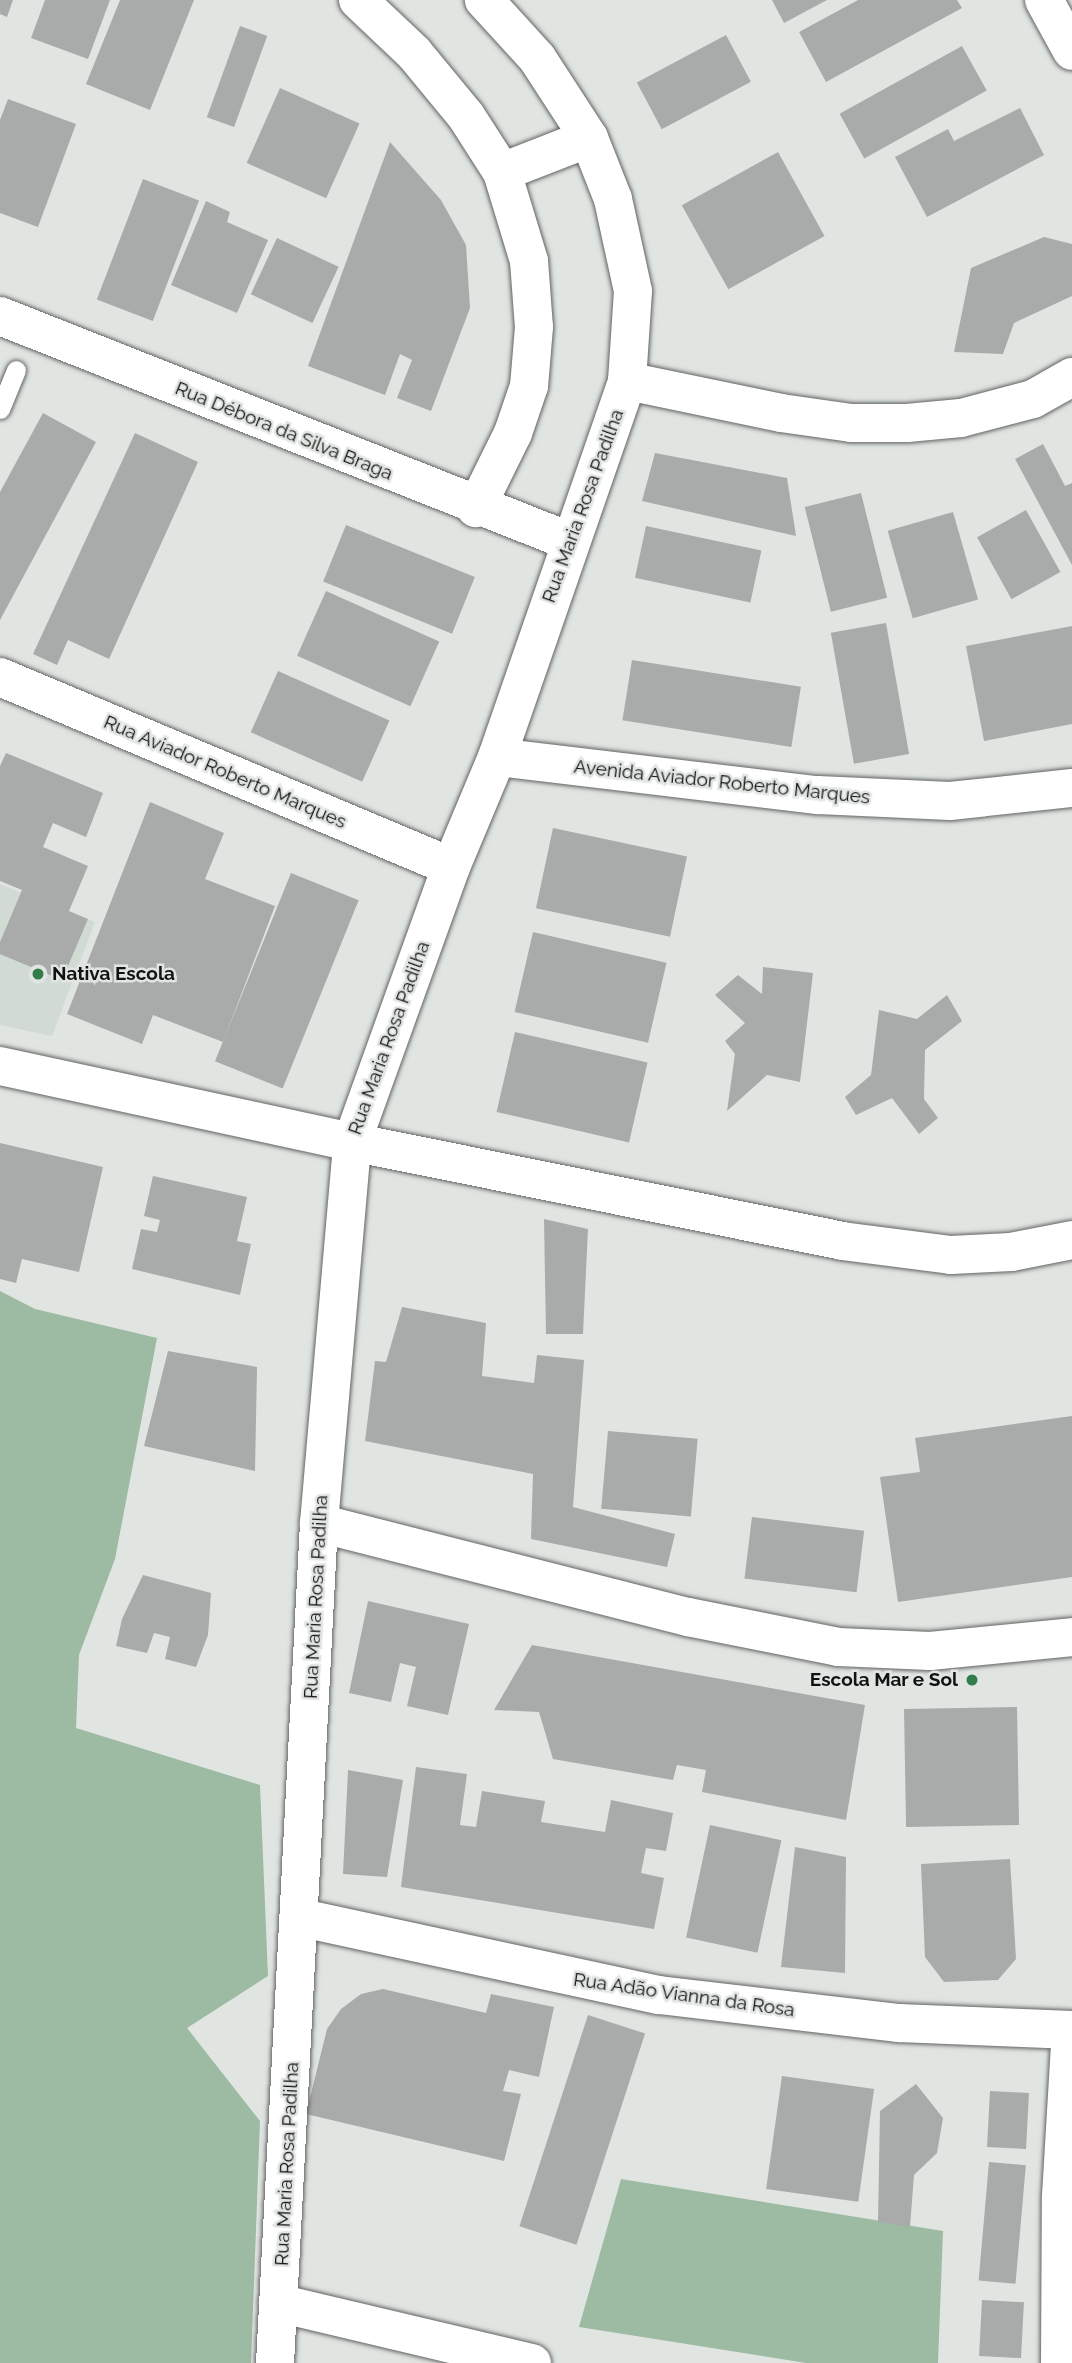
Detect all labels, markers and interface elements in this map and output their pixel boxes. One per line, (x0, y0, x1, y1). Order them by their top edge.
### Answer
street label: Rua Débora da Silva Braga (172, 377, 396, 485)
street label: Rua Maria Rosa Padilha (537, 406, 629, 606)
street label: Rua Aviador Roberto Marques (100, 710, 350, 834)
street label: Avenida Aviador Roberto Marques (572, 755, 872, 809)
street label: Rua Maria Rosa Padilha (343, 938, 435, 1138)
place label: Nativa Escola (52, 963, 175, 985)
marker: Nativa Escola (30, 966, 46, 982)
street label: Rua Maria Rosa Padilha (299, 1495, 333, 1699)
place label: Escola Mar e Sol (809, 1669, 958, 1691)
marker: Escola Mar e Sol (964, 1672, 980, 1688)
street label: Rua Adão Vianna da Rosa (571, 1968, 797, 2022)
street label: Rua Maria Rosa Padilha (270, 2062, 304, 2266)

